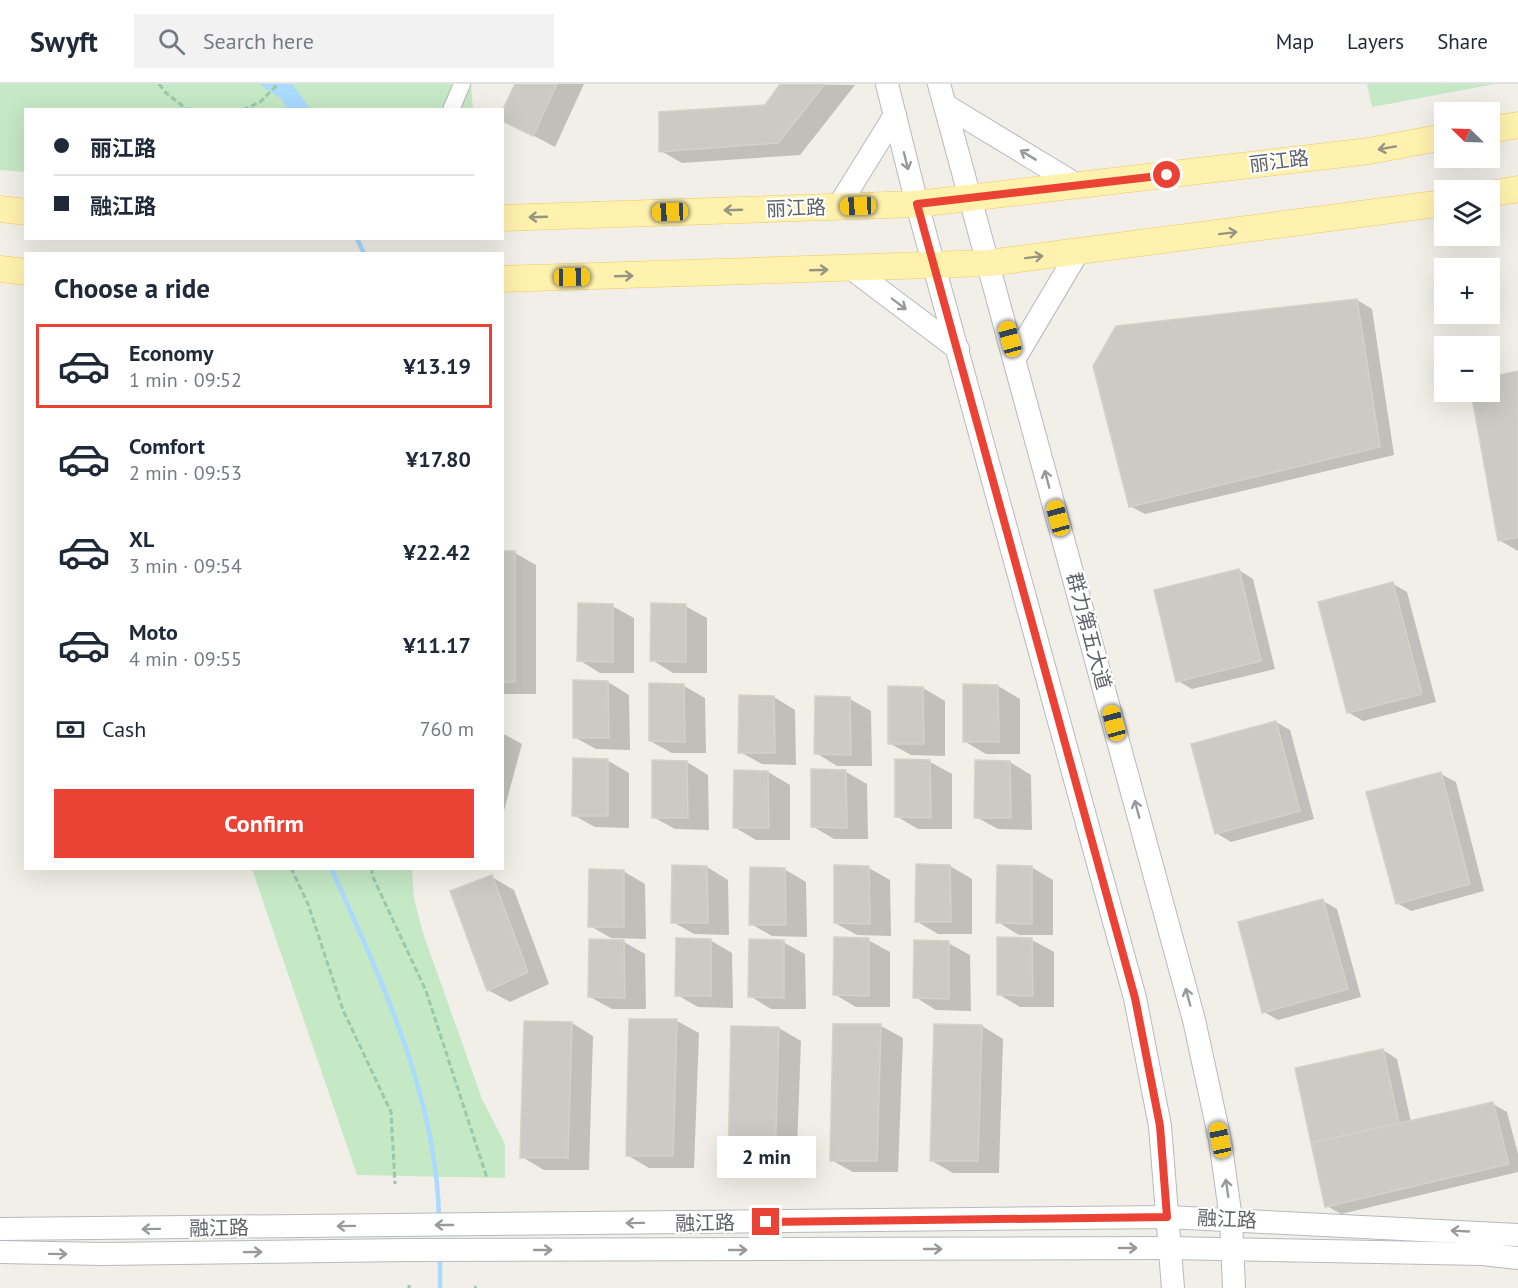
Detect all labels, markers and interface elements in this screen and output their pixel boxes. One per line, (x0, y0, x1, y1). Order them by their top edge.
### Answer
search box (134, 14, 554, 68)
text: Swyft (30, 23, 98, 60)
icon: search (155, 25, 188, 58)
text: Search here (203, 27, 314, 55)
text: Map (1276, 28, 1314, 55)
text: Layers (1347, 28, 1404, 55)
text: Share (1437, 28, 1488, 55)
north arrow (1434, 102, 1500, 168)
map controls (1434, 102, 1500, 402)
text: 丽江路 (90, 134, 156, 162)
one-way arrow (1378, 142, 1397, 153)
street label: 丽江路 (1248, 144, 1310, 178)
one-way arrow (1020, 148, 1037, 160)
one-way arrow (901, 151, 913, 170)
route start (1153, 161, 1180, 188)
button: layers (1434, 180, 1500, 246)
text: 融江路 (90, 192, 156, 220)
street label: 丽江路 (766, 194, 826, 222)
car (840, 196, 876, 216)
car (652, 202, 688, 222)
one-way arrow (724, 204, 744, 216)
one-way arrow (529, 211, 549, 222)
one-way arrow (1217, 227, 1237, 238)
one-way arrow (1024, 252, 1044, 263)
button: + (1434, 258, 1500, 324)
one-way arrow (808, 265, 828, 276)
car (554, 268, 590, 286)
one-way arrow (613, 270, 633, 281)
text: Choose a ride (54, 271, 210, 305)
one-way arrow (890, 298, 906, 311)
car (997, 319, 1023, 359)
button: − (1434, 336, 1500, 402)
icon: car (57, 339, 111, 393)
text: Economy (129, 339, 213, 367)
text: ¥13.19 (403, 352, 471, 380)
text: 1 min · 09:52 (129, 367, 242, 393)
icon: car (57, 432, 111, 486)
text: Comfort (129, 432, 205, 460)
text: ¥17.80 (406, 445, 471, 473)
text: 2 min · 09:53 (129, 460, 242, 486)
one-way arrow (1041, 470, 1053, 489)
car (1045, 498, 1071, 538)
icon: car (57, 525, 111, 579)
text: XL (129, 525, 154, 553)
text: ¥22.42 (403, 538, 471, 566)
text: 3 min · 09:54 (129, 553, 242, 579)
street label: 群力第五大道 (1061, 570, 1117, 692)
icon: car (57, 618, 111, 672)
text: Moto (129, 618, 178, 646)
text: ¥11.17 (403, 631, 471, 659)
text: 4 min · 09:55 (129, 646, 242, 672)
car (1101, 703, 1127, 743)
icon: cash (54, 713, 87, 746)
text: Cash (102, 715, 146, 743)
text: 760 m (420, 716, 474, 742)
button: Confirm (54, 789, 474, 858)
one-way arrow (1131, 800, 1142, 819)
one-way arrow (1182, 988, 1193, 1007)
car (1207, 1121, 1233, 1159)
callout: 2 min (716, 1135, 816, 1177)
text: 2 min (742, 1144, 791, 1170)
one-way arrow (1221, 1178, 1232, 1198)
street label: 融江路 (1196, 1204, 1258, 1234)
route end (752, 1208, 779, 1235)
street label: 融江路 (675, 1209, 735, 1237)
street label: 融江路 (189, 1214, 249, 1242)
one-way arrow (626, 1218, 646, 1229)
one-way arrow (435, 1219, 455, 1231)
one-way arrow (336, 1220, 356, 1232)
one-way arrow (141, 1223, 161, 1235)
one-way arrow (1450, 1226, 1470, 1237)
one-way arrow (1118, 1242, 1138, 1254)
one-way arrow (923, 1243, 943, 1255)
one-way arrow (533, 1244, 553, 1256)
one-way arrow (728, 1244, 748, 1256)
one-way arrow (243, 1246, 263, 1258)
one-way arrow (48, 1248, 68, 1260)

